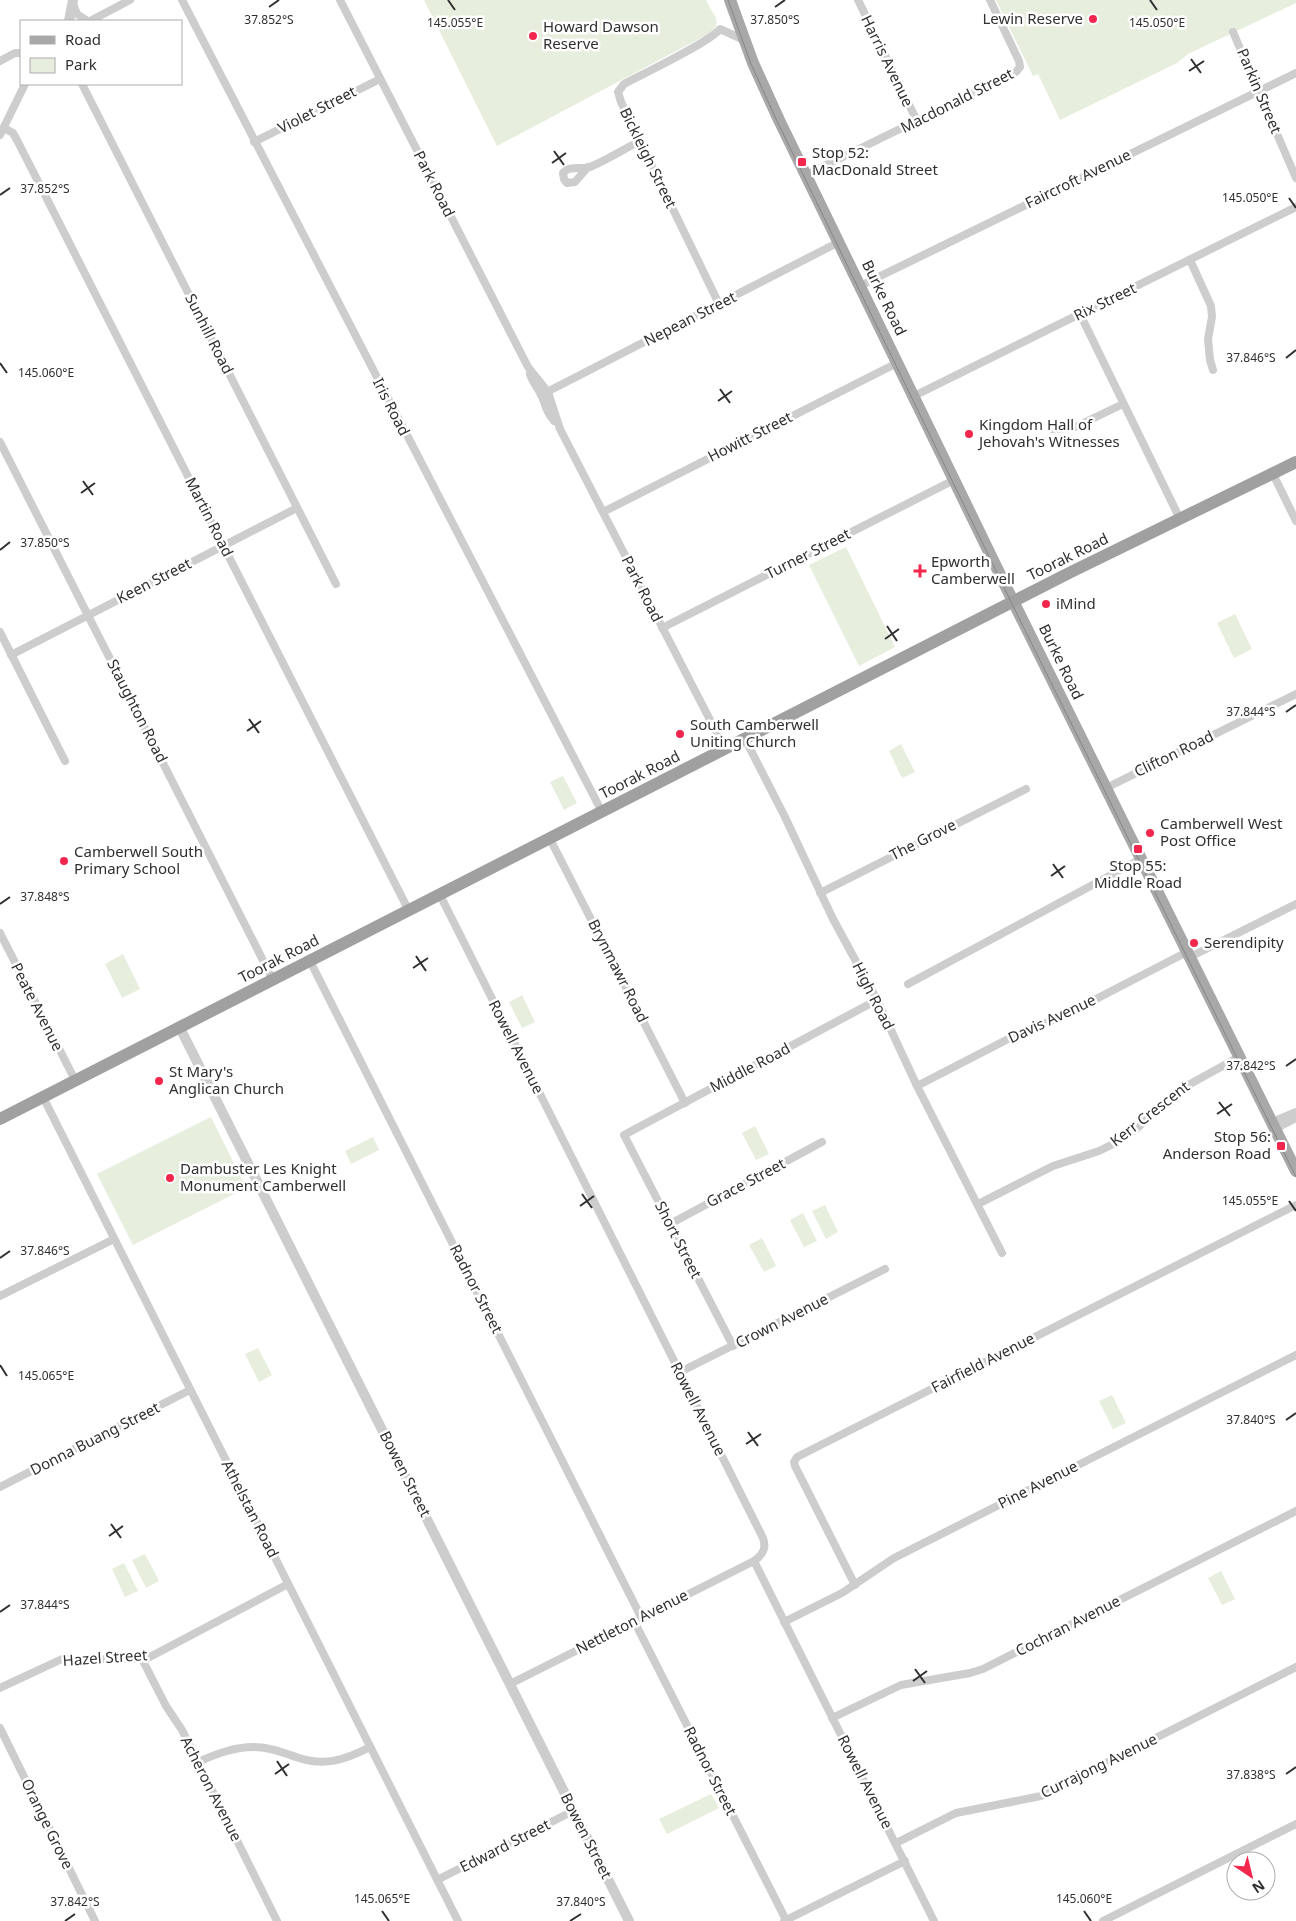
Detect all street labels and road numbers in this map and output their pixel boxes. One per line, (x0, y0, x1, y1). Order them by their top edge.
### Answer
street label: Harris Avenue (857, 11, 919, 110)
street label: Parkin Street (1233, 45, 1287, 137)
street label: Macdonald Street (897, 63, 1017, 137)
street label: Violet Street (274, 81, 360, 137)
street label: Bickleigh Street (616, 104, 682, 212)
street label: Faircroft Avenue (1021, 144, 1134, 212)
street label: Park Road (410, 147, 460, 220)
street label: Burke Road (858, 256, 912, 339)
street label: Rix Street (1070, 277, 1140, 325)
street label: Nepean Street (640, 286, 740, 350)
street label: Sunhill Road (181, 290, 239, 377)
street label: Iris Road (369, 374, 415, 439)
street label: Howitt Street (704, 406, 796, 466)
street label: Martin Road (181, 473, 238, 560)
street label: Turner Street (762, 523, 854, 583)
street label: Toorak Road (1024, 528, 1111, 584)
street label: Keen Street (113, 552, 195, 607)
street label: Park Road (618, 552, 668, 625)
street label: Burke Road (1035, 620, 1089, 703)
street label: Staughton Road (103, 655, 173, 766)
street label: Clifton Road (1130, 725, 1217, 781)
street label: Toorak Road (596, 745, 683, 803)
street label: The Grove (886, 814, 959, 864)
street label: Brynmawr Road (584, 916, 654, 1026)
street label: Toorak Road (235, 929, 322, 987)
street label: High Road (848, 958, 899, 1033)
street label: Peate Avenue (7, 959, 69, 1054)
street label: Davis Avenue (1004, 989, 1099, 1047)
street label: Rowell Avenue (485, 996, 549, 1097)
street label: Middle Road (706, 1038, 793, 1097)
street label: Kerr Crescent (1106, 1076, 1194, 1150)
street label: Grace Street (703, 1153, 789, 1211)
street label: Short Street (651, 1198, 707, 1282)
street label: Radnor Street (446, 1241, 508, 1337)
street label: Crown Avenue (732, 1288, 831, 1352)
street label: Fairfield Avenue (927, 1327, 1038, 1397)
street label: Rowell Avenue (667, 1358, 731, 1459)
street label: Donna Buang Street (26, 1397, 163, 1479)
street label: Bowen Street (376, 1427, 436, 1520)
street label: Pine Avenue (994, 1455, 1081, 1513)
street label: Athelstan Road (218, 1456, 284, 1561)
street label: Nettleton Avenue (572, 1584, 691, 1658)
street label: Cochran Avenue (1012, 1590, 1123, 1660)
street label: Hazel Street (62, 1644, 148, 1670)
street label: Radnor Street (680, 1723, 742, 1819)
street label: Currajong Avenue (1037, 1728, 1160, 1802)
street label: Rowell Avenue (834, 1731, 898, 1832)
street label: Acheron Avenue (177, 1733, 247, 1844)
street label: Orange Grove (17, 1775, 78, 1872)
street label: Bowen Street (557, 1789, 617, 1882)
street label: Edward Street (456, 1814, 554, 1876)

